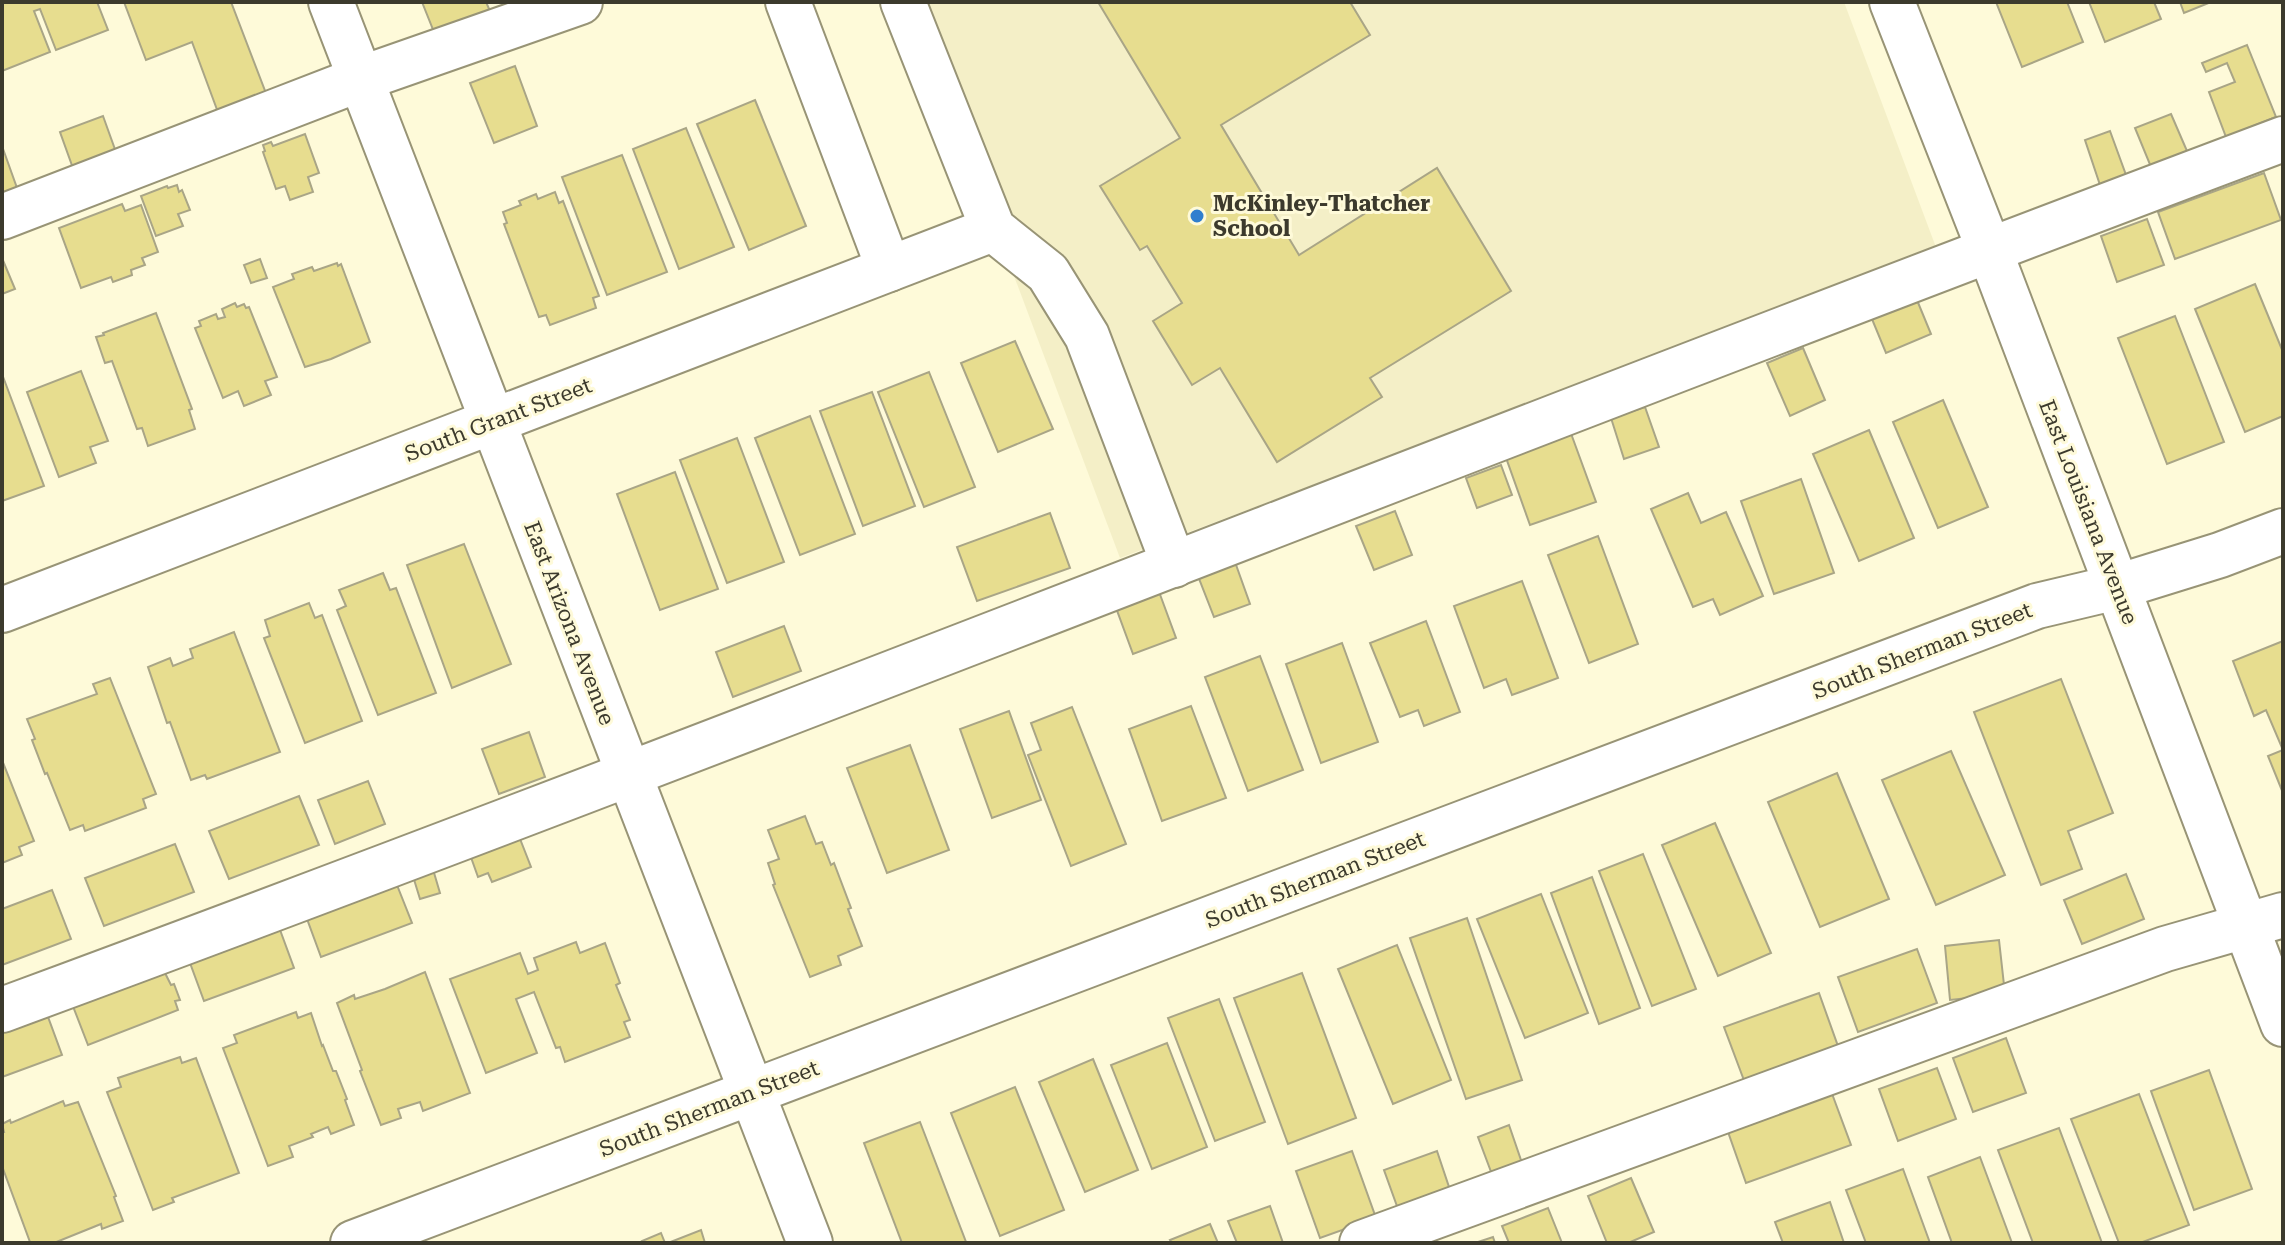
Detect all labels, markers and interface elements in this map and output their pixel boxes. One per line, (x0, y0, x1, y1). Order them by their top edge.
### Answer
place label: McKinley-Thatcher School (1213, 191, 1430, 241)
marker: McKinley-Thatcher School (1188, 207, 1206, 225)
street label: South Grant Street (401, 372, 595, 467)
street label: East Louisiana Avenue (2034, 396, 2143, 628)
street label: East Arizona Avenue (519, 518, 620, 729)
street label: South Sherman Street (1809, 597, 2035, 704)
street label: South Sherman Street (1202, 826, 1428, 933)
street label: South Sherman Street (596, 1055, 822, 1162)

